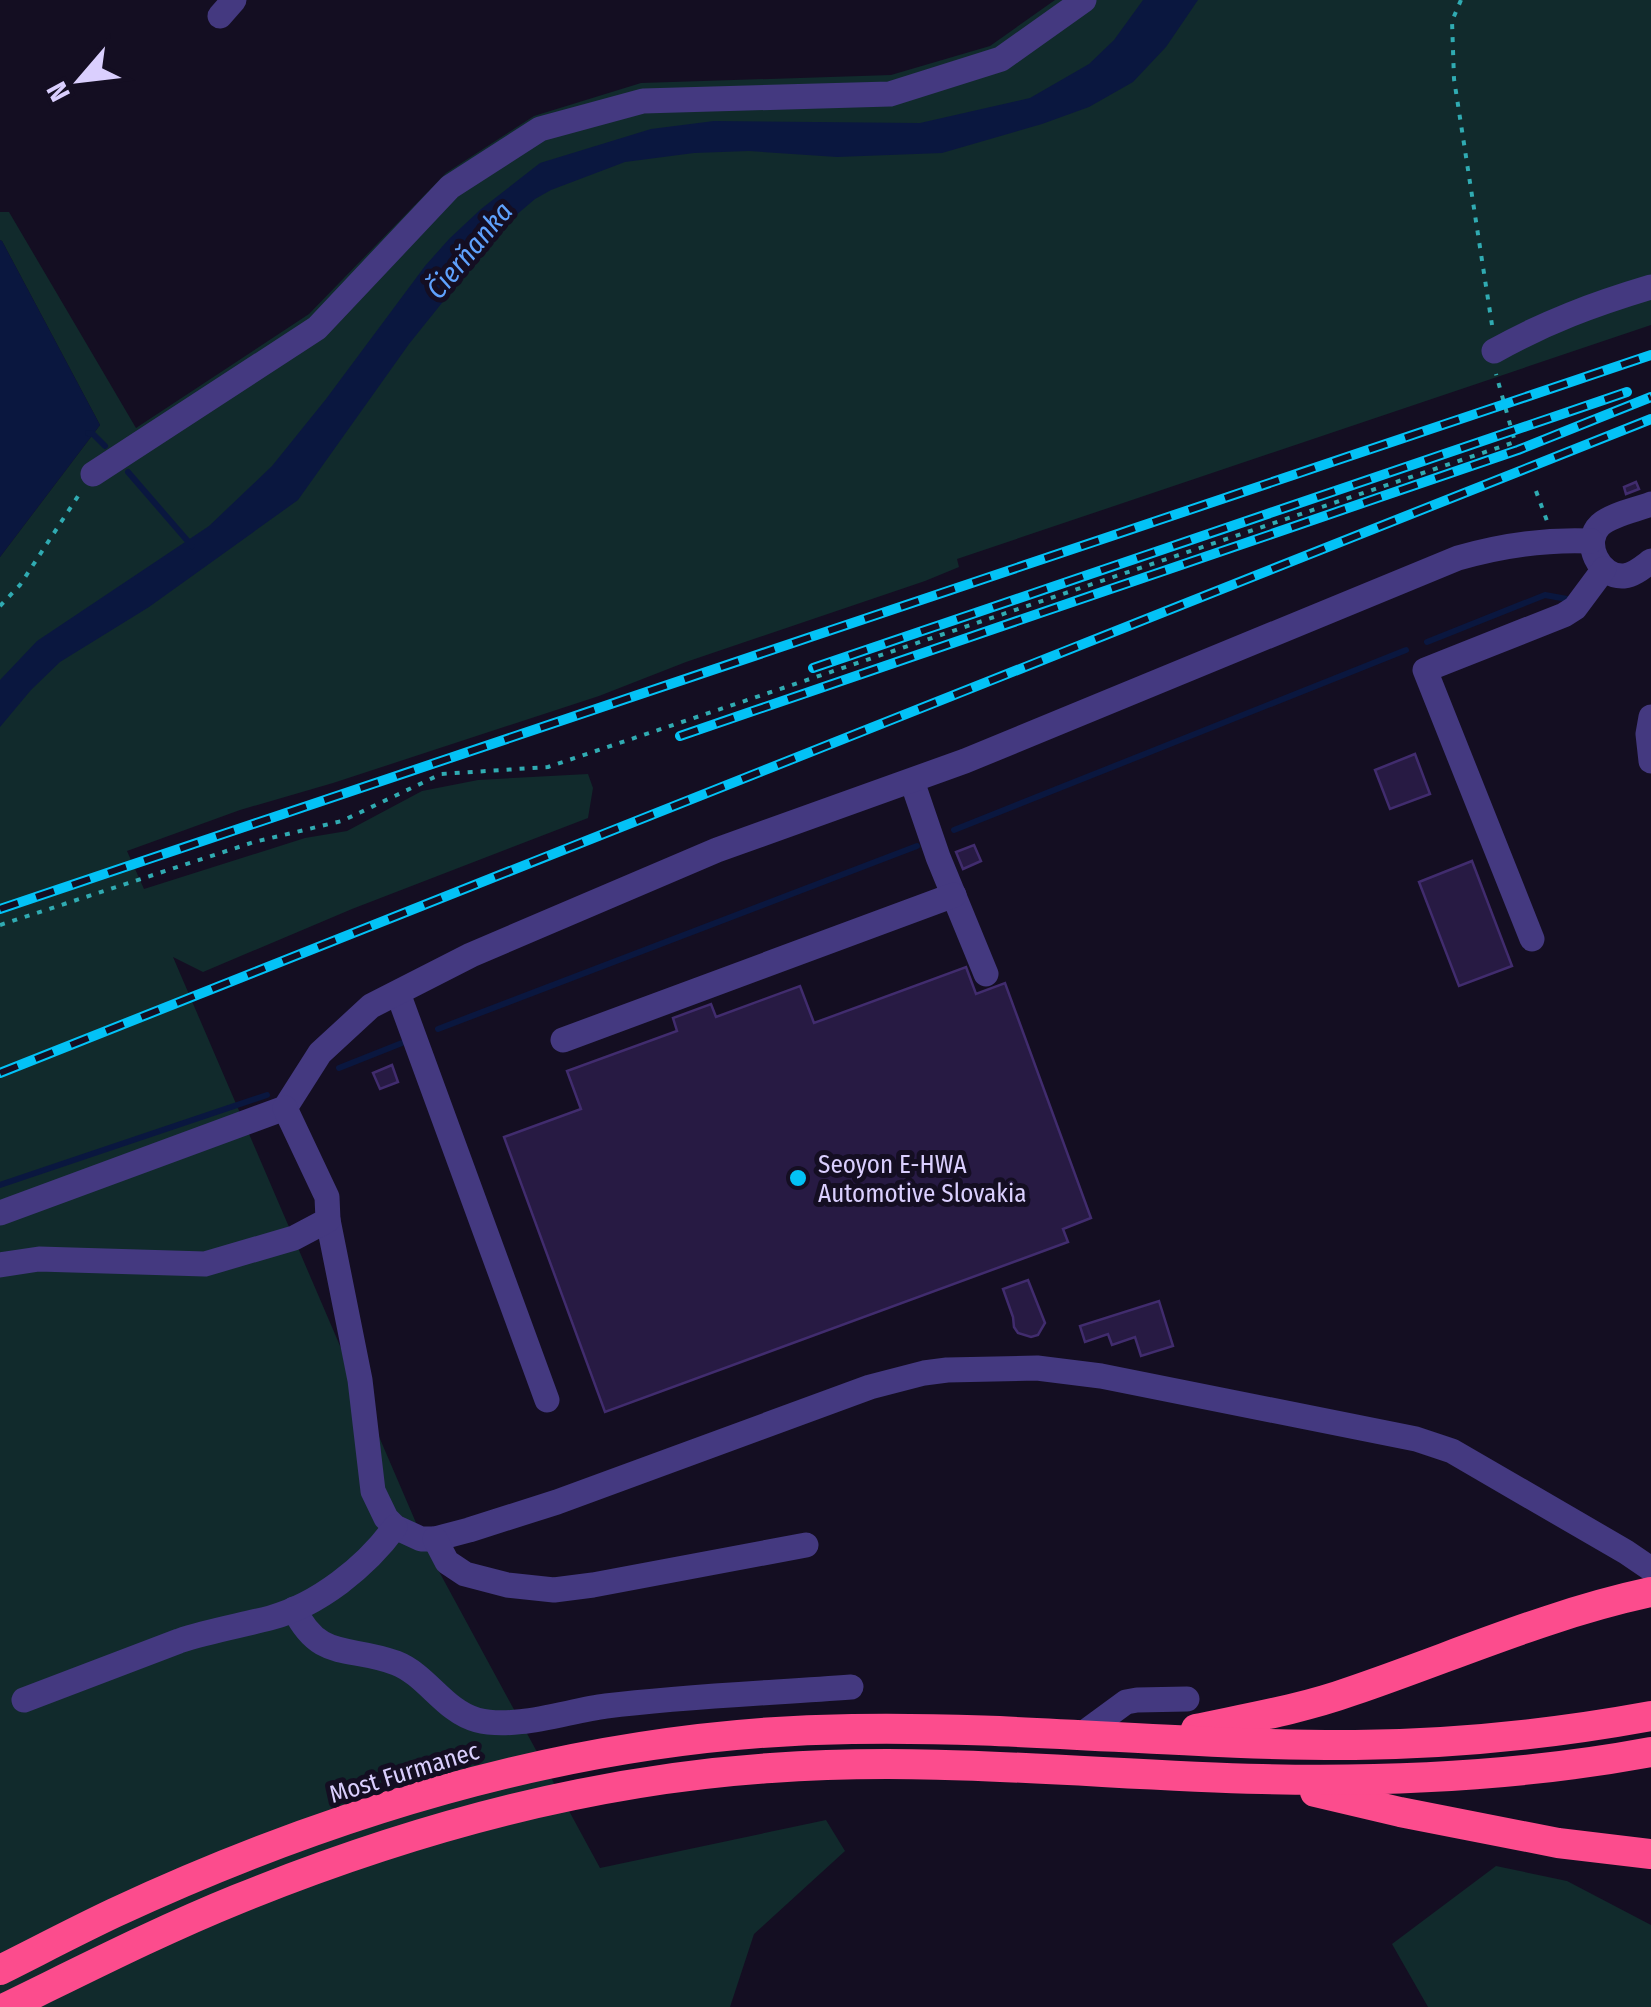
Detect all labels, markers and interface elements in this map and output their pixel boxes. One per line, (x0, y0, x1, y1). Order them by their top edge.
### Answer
north arrow (30, 30, 130, 130)
text: N (40, 76, 77, 107)
water label: Čierňanka (419, 195, 519, 305)
place label: Seoyon E-HWA Automotive Slovakia (818, 1150, 1026, 1209)
marker: Seoyon E-HWA Automotive Slovakia (787, 1167, 809, 1189)
street label: Most Furmanec (326, 1736, 483, 1810)

